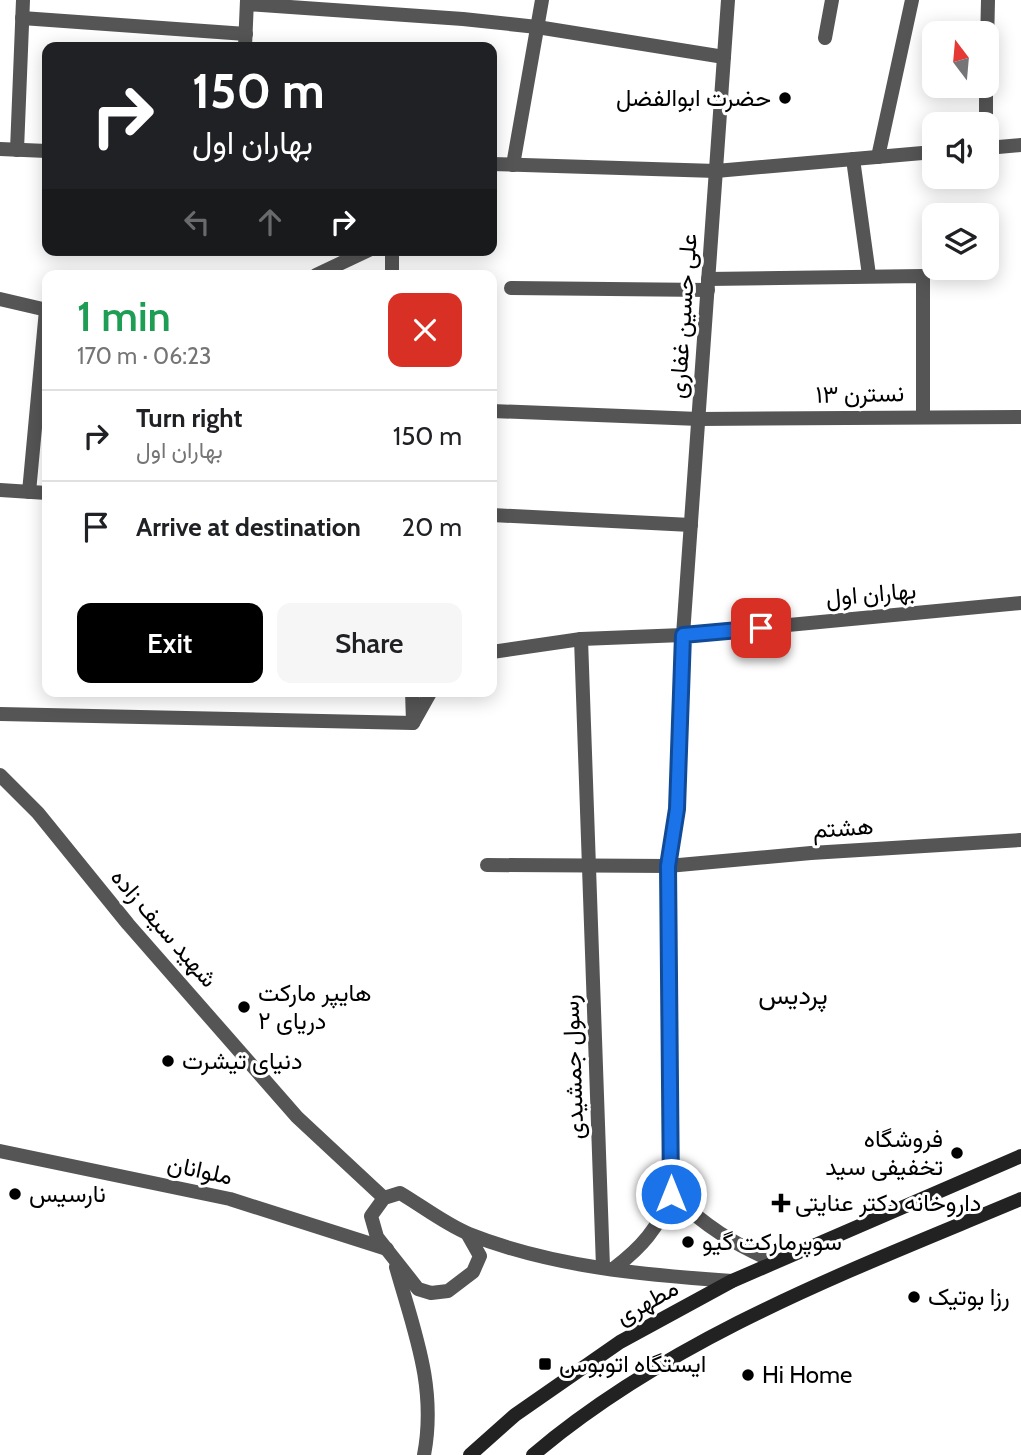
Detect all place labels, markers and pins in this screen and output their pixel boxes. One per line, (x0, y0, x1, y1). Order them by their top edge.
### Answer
place label: حضرت ابوالفضل (616, 83, 771, 113)
marker: حضرت ابوالفضل (777, 90, 793, 106)
pin (731, 598, 791, 658)
place label: هایپر مارکت دریای ۲ (258, 978, 371, 1036)
marker: هایپر مارکت دریای ۲ (236, 999, 252, 1015)
place label: دنیای تیشرت (182, 1046, 302, 1076)
marker: دنیای تیشرت (160, 1053, 176, 1069)
place label: فروشگاه تخفیفی سید (825, 1124, 943, 1181)
marker: فروشگاه تخفیفی سید (949, 1145, 965, 1161)
place label: نارسیس (29, 1179, 106, 1209)
marker: نارسیس (7, 1186, 23, 1202)
place label: داروخانه دکتر عنایتی (795, 1188, 981, 1218)
marker: داروخانه دکتر عنایتی (773, 1195, 789, 1211)
place label: سوپرمارکت گیو (702, 1227, 842, 1258)
marker: سوپرمارکت گیو (680, 1234, 696, 1250)
place label: رزا بوتیک (928, 1282, 1010, 1312)
marker: رزا بوتیک (906, 1289, 922, 1305)
place label: ایستگاه اتوبوس (559, 1349, 706, 1379)
marker: ایستگاه اتوبوس (537, 1356, 553, 1372)
place label: Hi Home (762, 1360, 852, 1389)
marker: Hi Home (740, 1367, 756, 1383)

